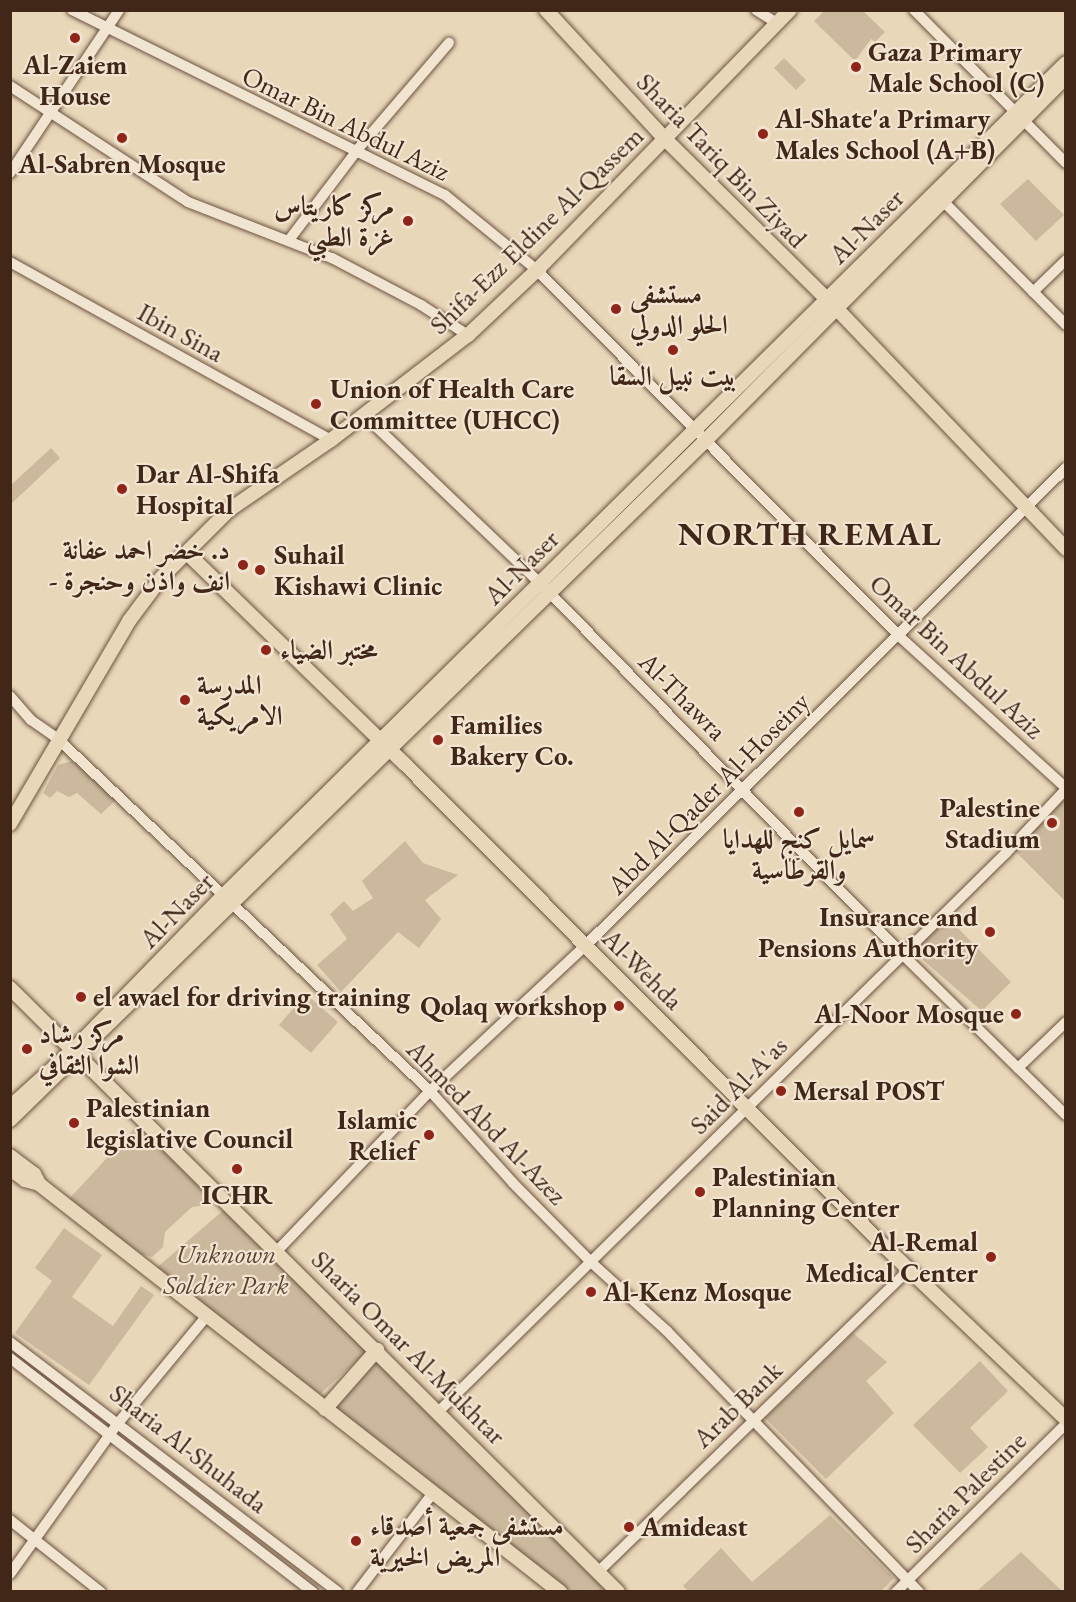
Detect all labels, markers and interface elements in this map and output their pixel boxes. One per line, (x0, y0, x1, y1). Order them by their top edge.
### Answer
marker: Al-Zaiem House (68, 31, 82, 45)
place label: Gaza Primary Male School (C) (868, 35, 1045, 98)
place label: Al-Zaiem House (23, 48, 127, 111)
street label: Omar Bin Abdul Aziz (237, 59, 455, 187)
marker: Gaza Primary Male School (C) (849, 60, 863, 74)
street label: Sharia Tariq Bin Ziyad (630, 66, 814, 254)
place label: Al-Shate'a Primary Males School (A+B) (775, 102, 995, 165)
street label: Shifa-Ezz Eldine Al-Qassem (422, 119, 650, 341)
marker: Al-Shate'a Primary Males School (A+B) (756, 127, 770, 141)
marker: Al-Sabren Mosque (115, 131, 129, 145)
place label: Al-Sabren Mosque (18, 148, 226, 180)
street label: Al-Naser (822, 182, 910, 270)
place label: مركز كاريتاس غزة الطبي (274, 189, 394, 252)
marker: مركز كاريتاس غزة الطبي (399, 212, 417, 230)
place label: مستشفى الحلو الدولي (630, 277, 728, 340)
street label: Ibin Sina (132, 295, 230, 369)
marker: مستشفى الحلو الدولي (607, 300, 625, 318)
marker: بيت نبيل السقا (666, 343, 680, 357)
place label: بيت نبيل السقا (609, 360, 737, 392)
place label: Union of Health Care Committee (UHCC) (330, 372, 574, 435)
marker: Union of Health Care Committee (UHCC) (307, 395, 325, 413)
place label: Dar Al-Shifa Hospital (136, 457, 279, 520)
marker: Dar Al-Shifa Hospital (113, 480, 131, 498)
district label: NORTH REMAL (678, 514, 942, 554)
street label: Al-Naser (477, 523, 565, 611)
place label: د. خضر احمد عفانة - انف واذن وحنجرة (49, 533, 230, 596)
place label: Suhail Kishawi Clinic (274, 538, 442, 601)
marker: د. خضر احمد عفانة - انف واذن وحنجرة (234, 556, 252, 574)
marker: Suhail Kishawi Clinic (251, 561, 269, 579)
street label: Omar Bin Abdul Aziz (863, 567, 1051, 745)
place label: مختبر الضياء (280, 634, 377, 666)
marker: مختبر الضياء (257, 641, 275, 659)
street label: Al-Thawra (632, 645, 734, 747)
place label: المدرسة الامريكية (197, 668, 283, 731)
street label: Abd Al-Qader Al-Hoseiny (600, 685, 816, 901)
marker: المدرسة الامريكية (178, 693, 192, 707)
place label: Families Bakery Co. (450, 708, 574, 771)
marker: Families Bakery Co. (431, 733, 445, 747)
place label: Palestine Stadium (940, 791, 1040, 854)
marker: سمايل كنج للهدايا والقرطاسية (792, 805, 806, 819)
marker: Palestine Stadium (1045, 816, 1059, 830)
place label: سمايل كنج للهدايا والقرطاسية (723, 822, 875, 885)
street label: Al-Naser (132, 865, 220, 955)
place label: Insurance and Pensions Authority (758, 900, 978, 963)
street label: Al-Wehda (596, 922, 690, 1016)
marker: Insurance and Pensions Authority (983, 925, 997, 939)
place label: el awael for driving training (93, 981, 410, 1013)
marker: el awael for driving training (74, 990, 88, 1004)
place label: Qolaq workshop (420, 990, 607, 1022)
place label: Al-Noor Mosque (814, 998, 1004, 1030)
marker: Qolaq workshop (612, 999, 626, 1013)
marker: Al-Noor Mosque (1009, 1007, 1023, 1021)
place label: مركز رشاد الشوا الثقافي (39, 1017, 139, 1080)
street label: Said Al-A'as (682, 1029, 794, 1141)
street label: Ahmed Abd Al-Azez (400, 1033, 574, 1211)
marker: مركز رشاد الشوا الثقافي (20, 1042, 34, 1056)
place label: Mersal POST (793, 1075, 944, 1107)
marker: Mersal POST (774, 1084, 788, 1098)
place label: Palestinian legislative Council (86, 1091, 293, 1154)
place label: Islamic Relief (337, 1103, 417, 1166)
marker: Palestinian legislative Council (67, 1116, 81, 1130)
marker: Islamic Relief (422, 1128, 436, 1142)
place label: Palestinian Planning Center (712, 1160, 899, 1223)
marker: ICHR (230, 1162, 244, 1176)
place label: ICHR (201, 1179, 273, 1211)
marker: Palestinian Planning Center (693, 1185, 707, 1199)
place label: Al-Remal Medical Center (805, 1225, 978, 1288)
park label: Unknown Soldier Park (163, 1237, 289, 1300)
street label: Sharia Omar Al-Mukhtar (305, 1243, 513, 1451)
marker: Al-Remal Medical Center (982, 1248, 1000, 1266)
place label: Al-Kenz Mosque (603, 1276, 792, 1308)
marker: Al-Kenz Mosque (584, 1285, 598, 1299)
street label: Arab Bank (686, 1354, 788, 1454)
street label: Sharia Al-Shuhada (104, 1376, 274, 1520)
street label: Sharia Palestine (897, 1424, 1033, 1560)
place label: مستشفى جمعية أصدقاء المريض الخيرية (370, 1509, 564, 1572)
place label: Amideast (641, 1511, 748, 1543)
marker: Amideast (622, 1520, 636, 1534)
marker: مستشفى جمعية أصدقاء المريض الخيرية (347, 1532, 365, 1550)

